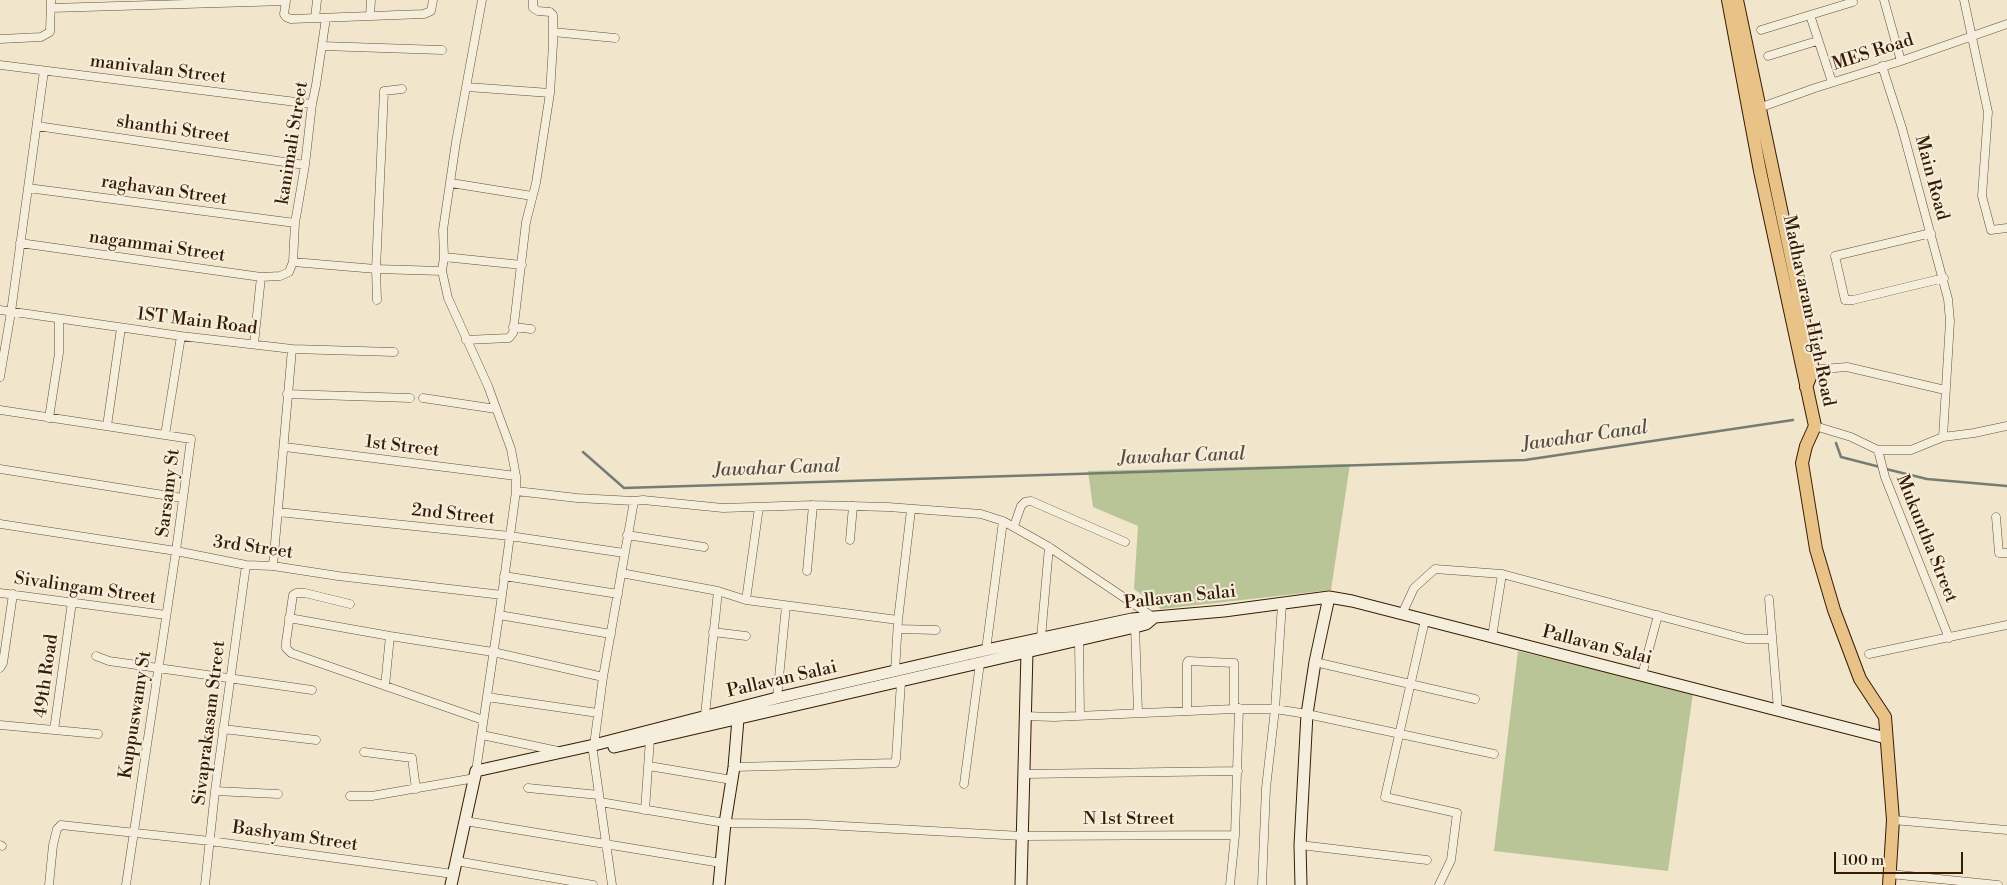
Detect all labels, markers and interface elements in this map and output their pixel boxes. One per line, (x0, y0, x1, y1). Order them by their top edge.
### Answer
street label: MES Road (1830, 30, 1916, 76)
street label: manivalan Street (89, 51, 227, 89)
street label: kanimali Street (273, 80, 313, 206)
street label: shanthi Street (115, 111, 231, 149)
street label: Main Road (1909, 133, 1953, 223)
street label: raghavan Street (100, 171, 228, 211)
street label: Madhavaram High Road (1777, 213, 1839, 409)
street label: nagammai Street (87, 227, 227, 267)
street label: 1ST Main Road (135, 304, 259, 340)
water label: Jawahar Canal (1521, 417, 1649, 457)
street label: 1st Street (364, 432, 440, 462)
water label: Jawahar Canal (1118, 443, 1246, 471)
street label: Sarsamy St (153, 448, 185, 538)
water label: Jawahar Canal (713, 455, 841, 483)
street label: Mukuntha Street (1890, 472, 1962, 606)
street label: 2nd Street (410, 500, 496, 530)
street label: 3rd Street (212, 532, 294, 564)
street label: Sivalingam Street (13, 568, 157, 610)
street label: Pallavan Salai (1123, 581, 1237, 615)
street label: Pallavan Salai (1540, 622, 1654, 670)
street label: 49th Road (30, 633, 64, 719)
street label: Sivaprakasam Street (189, 639, 231, 807)
street label: Kuppuswamy St (115, 649, 157, 781)
street label: Pallavan Salai (725, 657, 839, 703)
street label: N 1st Street (1083, 809, 1175, 831)
street label: Bashyam Street (231, 818, 359, 856)
scale bar (1837, 842, 1966, 874)
text: 100 m (1842, 851, 1884, 870)

